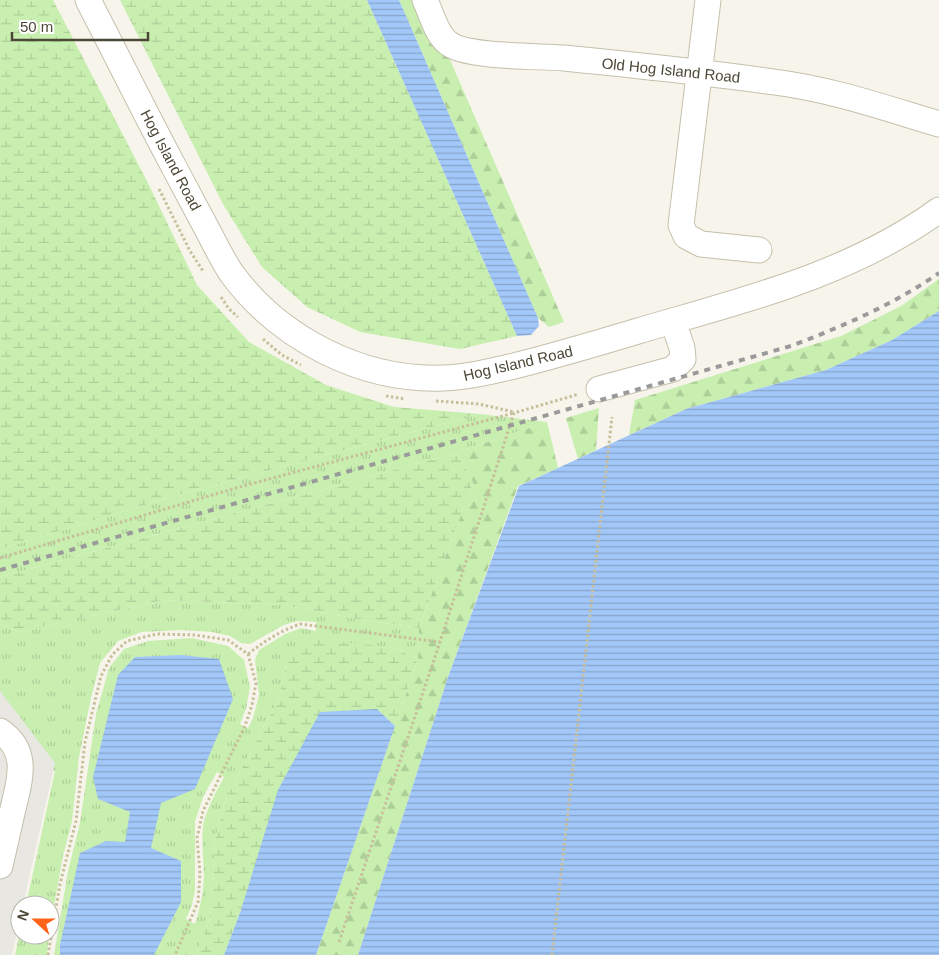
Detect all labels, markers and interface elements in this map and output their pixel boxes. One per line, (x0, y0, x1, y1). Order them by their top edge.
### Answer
scale bar (12, 10, 149, 42)
text: 50 m (20, 18, 53, 35)
street label: Old Hog Island Road (601, 54, 741, 86)
street label: Hog Island Road (137, 107, 205, 213)
street label: Hog Island Road (462, 342, 574, 384)
north arrow (10, 895, 60, 945)
text: N (14, 908, 32, 923)

